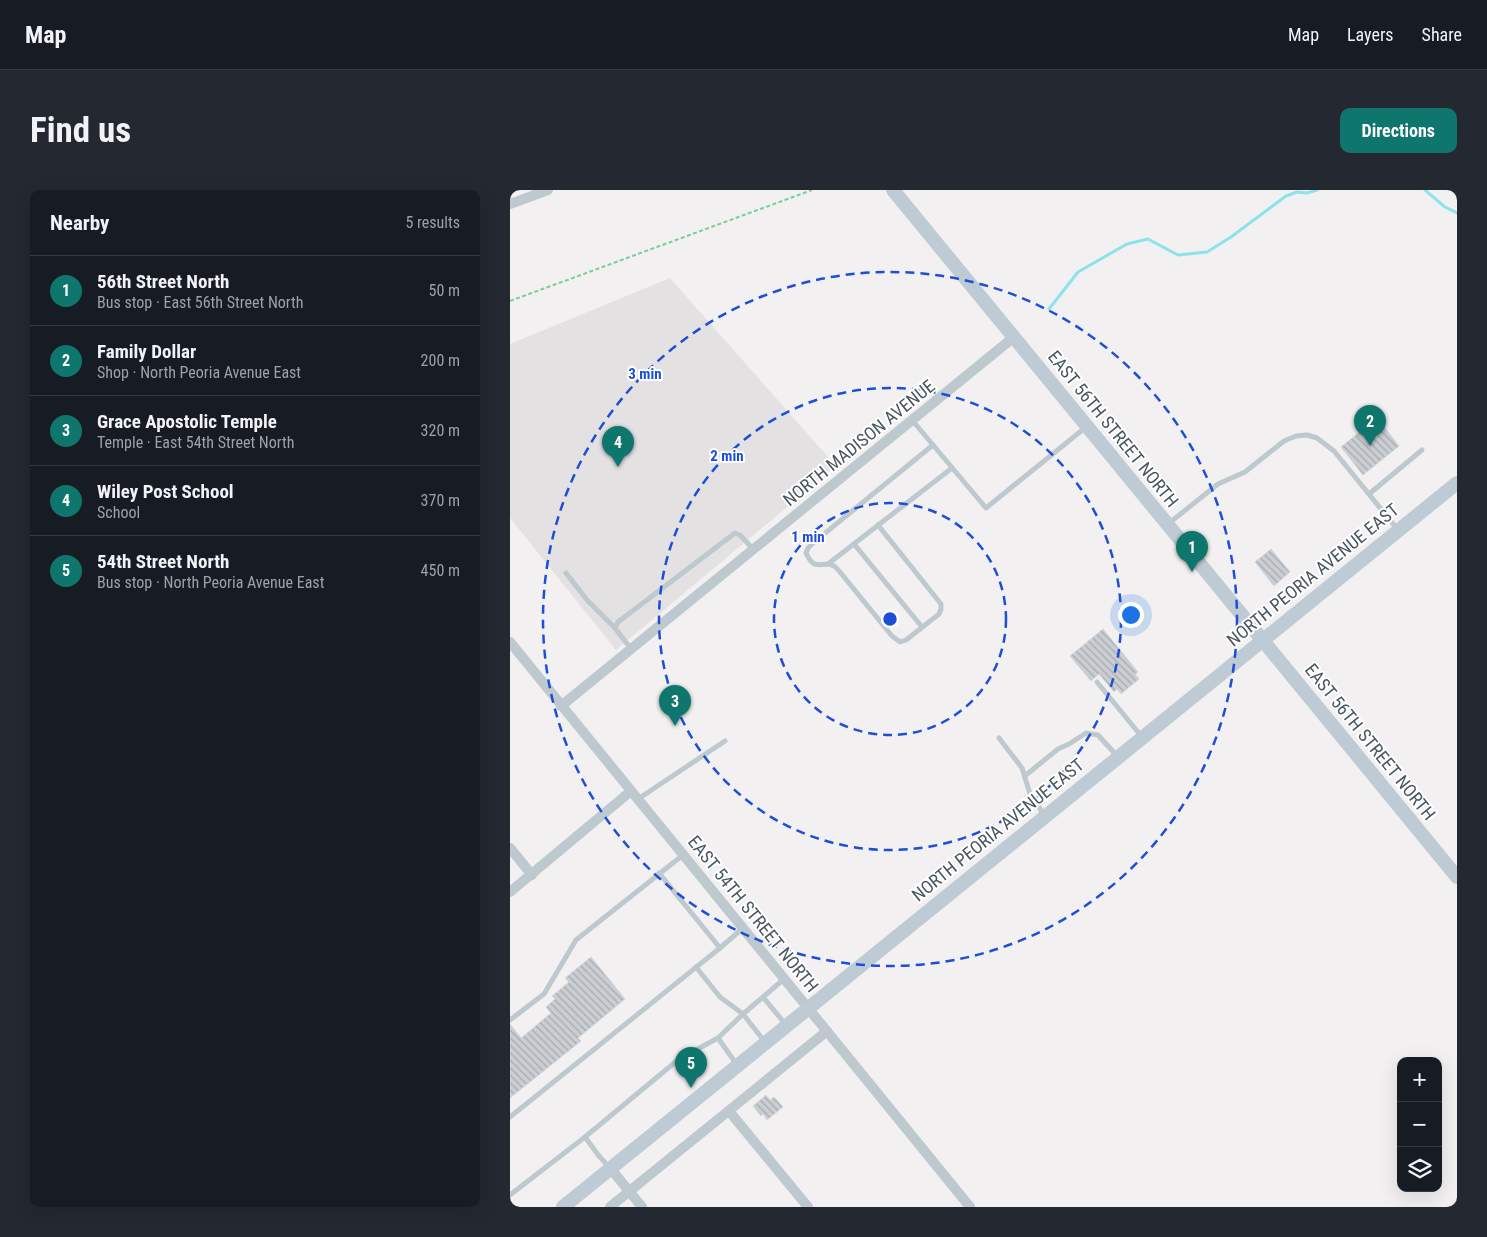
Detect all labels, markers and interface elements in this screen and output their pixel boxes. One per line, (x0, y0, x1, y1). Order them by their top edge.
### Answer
text: Map (25, 21, 66, 49)
text: Map (1288, 24, 1319, 45)
text: Layers (1347, 24, 1394, 45)
text: Share (1422, 24, 1462, 45)
button: Directions (1340, 108, 1457, 153)
text: Find us (30, 110, 131, 151)
text: Nearby (50, 211, 109, 235)
text: 5 results (405, 213, 460, 232)
text: 56th Street North (97, 270, 229, 293)
text: 1 (62, 281, 70, 300)
text: 50 m (428, 281, 460, 300)
text: Bus stop · East 56th Street North (97, 293, 304, 312)
text: Family Dollar (97, 340, 196, 363)
street label: EAST 56TH STREET NORTH (1044, 346, 1183, 511)
text: 2 (62, 351, 70, 370)
text: 200 m (421, 351, 460, 370)
text: Shop · North Peoria Avenue East (97, 363, 301, 382)
text: 3 min (628, 365, 662, 383)
street label: NORTH MADISON AVENUE (779, 375, 939, 510)
pin: 2 (1354, 405, 1386, 446)
text: Grace Apostolic Temple (97, 410, 277, 433)
text: 3 (62, 421, 70, 440)
text: 320 m (421, 421, 460, 440)
pin: 4 (602, 426, 634, 467)
text: Temple · East 54th Street North (97, 433, 295, 452)
text: 2 min (710, 447, 744, 465)
text: Wiley Post School (97, 480, 234, 503)
text: 4 (62, 491, 70, 510)
text: 370 m (421, 491, 460, 510)
street label: NORTH PEORIA AVENUE EAST (1223, 499, 1403, 650)
text: School (97, 503, 140, 522)
text: 1 min (791, 528, 825, 546)
pin: 1 (1176, 531, 1208, 572)
text: 54th Street North (97, 550, 229, 573)
text: 5 (62, 561, 70, 580)
text: 450 m (421, 561, 460, 580)
text: Bus stop · North Peoria Avenue East (97, 573, 324, 592)
your location (1118, 602, 1144, 628)
centre of rings (881, 610, 899, 628)
street label: EAST 56TH STREET NORTH (1301, 659, 1440, 824)
pin: 3 (659, 685, 691, 726)
street label: NORTH PEORIA AVENUE EAST (908, 754, 1088, 905)
street label: EAST 54TH STREET NORTH (684, 831, 823, 996)
pin: 5 (675, 1047, 707, 1088)
map controls (1397, 1057, 1442, 1192)
button: + (1397, 1057, 1442, 1102)
button: − (1397, 1102, 1442, 1147)
button: layers (1397, 1147, 1442, 1192)

